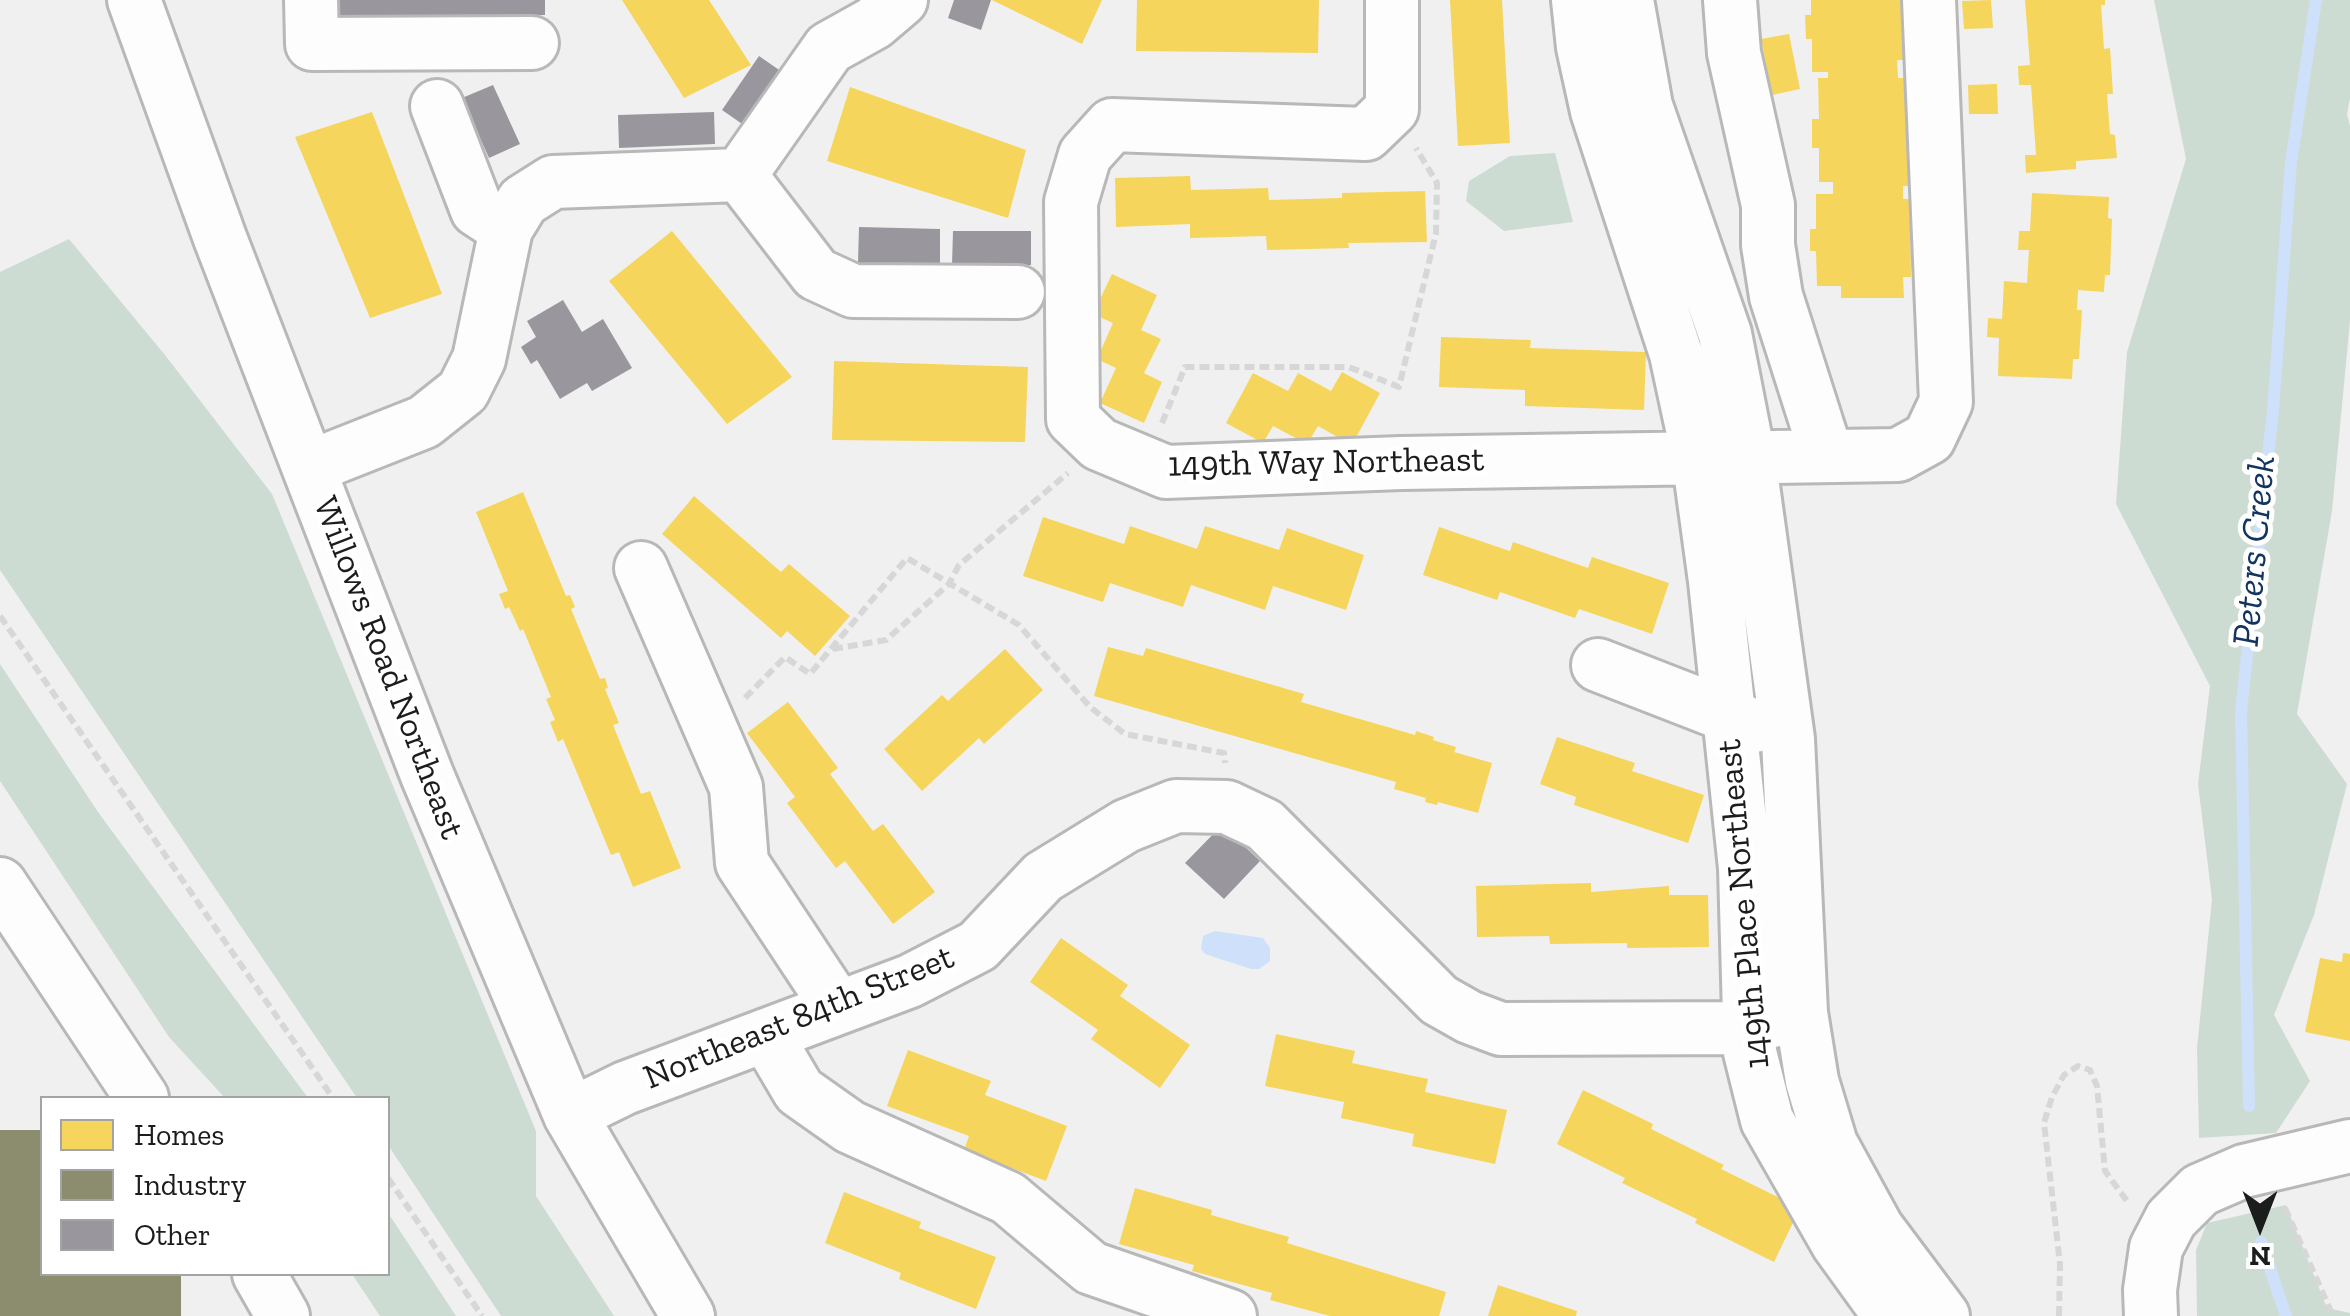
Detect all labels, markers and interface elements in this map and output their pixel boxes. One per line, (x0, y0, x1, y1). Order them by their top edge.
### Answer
street label: 149th Way Northeast (1167, 439, 1485, 487)
water label: Peters Creek (2224, 454, 2286, 648)
street label: Willows Road Northeast (303, 491, 473, 845)
street label: 149th Place Northeast (1709, 738, 1779, 1070)
street label: Northeast 84th Street (638, 937, 960, 1099)
legend (40, 1096, 390, 1276)
text: Homes (134, 1117, 224, 1153)
text: Industry (134, 1167, 246, 1203)
north arrow (2210, 1176, 2310, 1276)
text: Other (134, 1217, 211, 1253)
text: N (2249, 1240, 2271, 1273)

